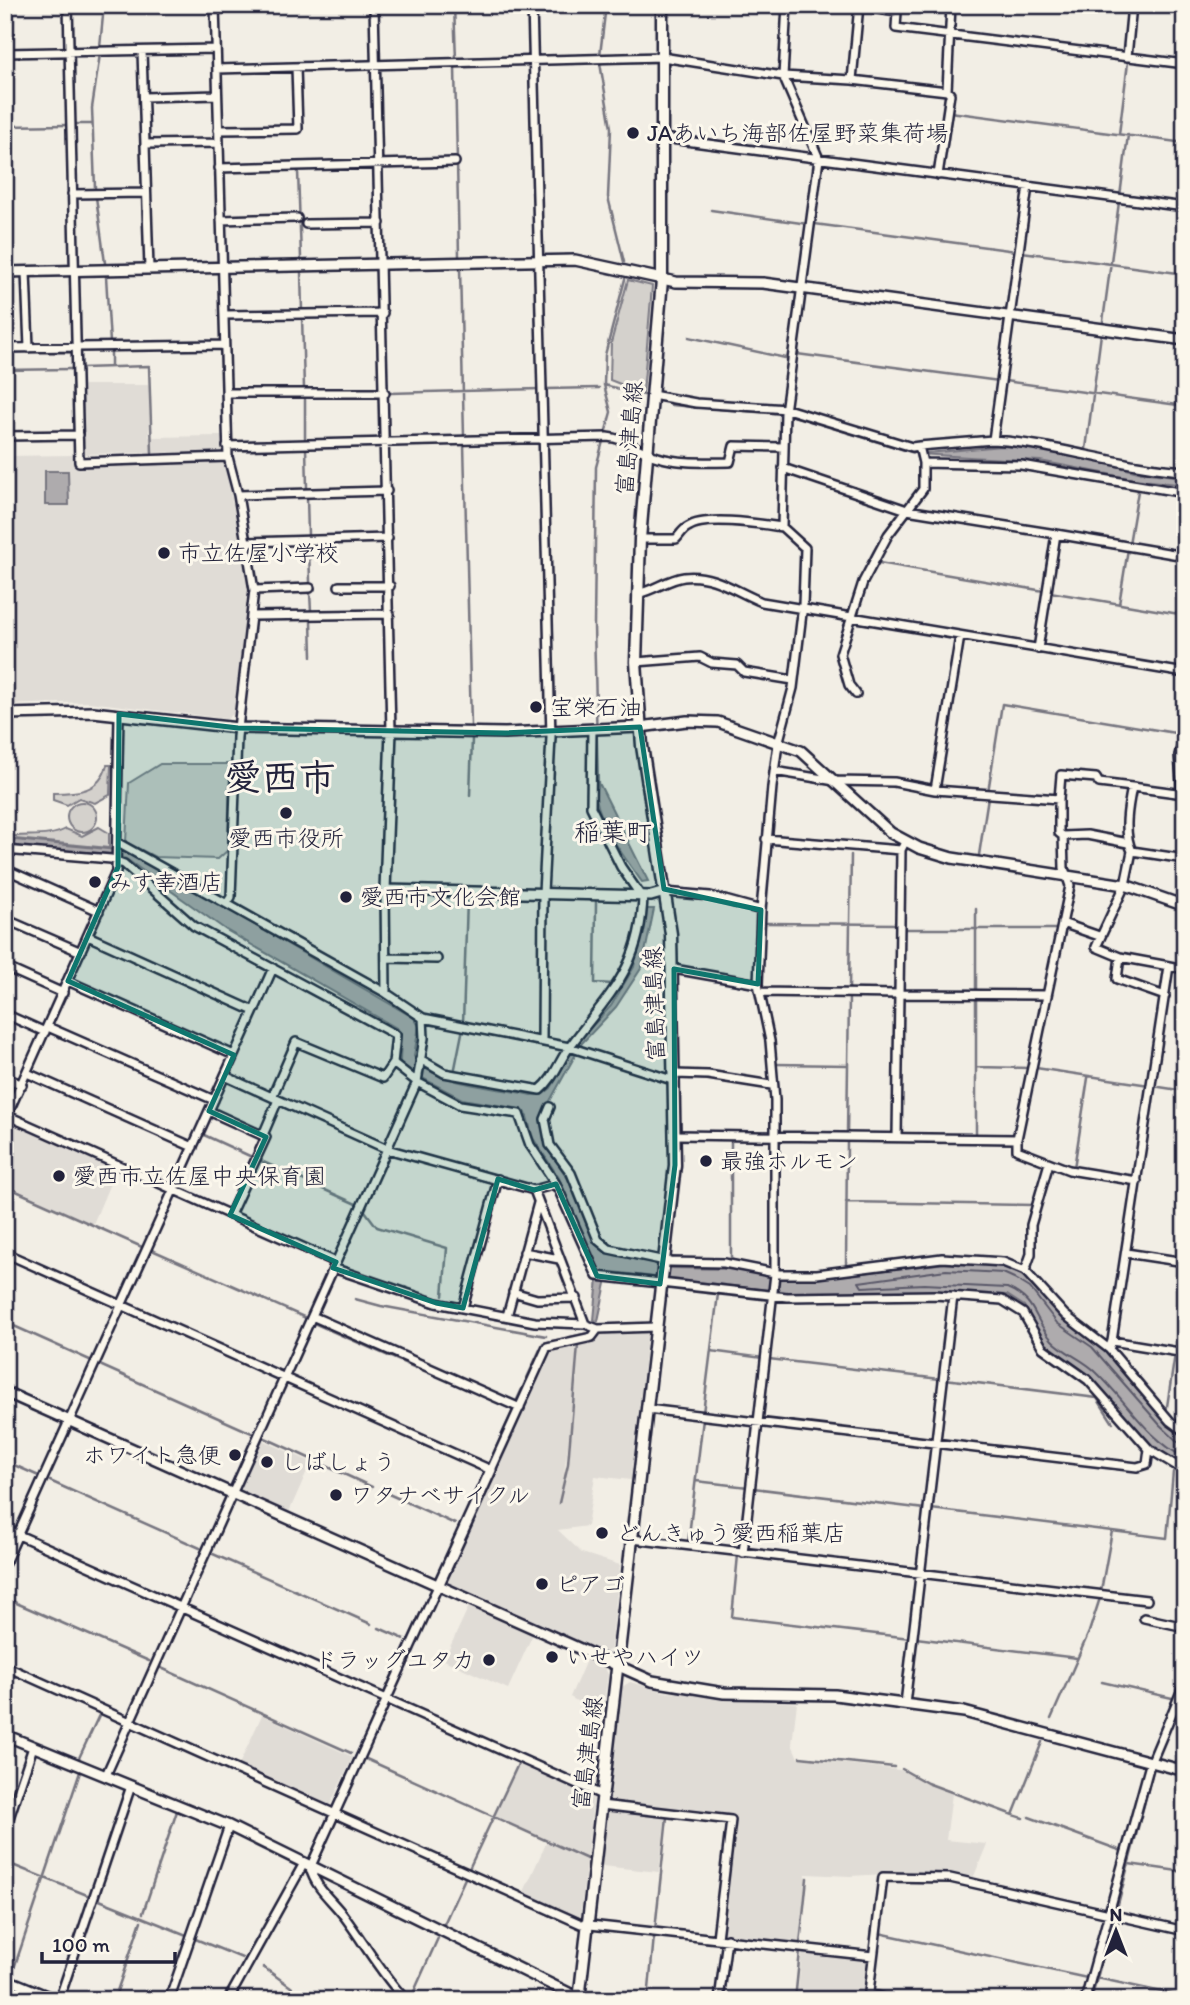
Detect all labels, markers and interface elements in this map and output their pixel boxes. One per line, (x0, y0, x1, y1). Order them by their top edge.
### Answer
place label: JAあいち海部佐屋野菜集荷場 (647, 119, 949, 147)
marker: JAあいち海部佐屋野菜集荷場 (625, 125, 641, 141)
street label: 富島津島線 (610, 379, 648, 497)
place label: 市立佐屋小学校 (178, 539, 339, 567)
marker: 市立佐屋小学校 (156, 545, 172, 561)
place label: 宝栄石油 (550, 693, 642, 721)
marker: 宝栄石油 (528, 699, 544, 715)
district label: 愛西市 (225, 755, 336, 799)
marker: 愛西市役所 (278, 805, 294, 821)
district label: 稲葉町 (574, 816, 652, 848)
place label: 愛西市役所 (229, 824, 344, 852)
place label: みす幸酒店 (109, 868, 223, 896)
marker: みす幸酒店 (87, 874, 103, 890)
place label: 愛西市文化会館 (360, 883, 521, 911)
marker: 愛西市文化会館 (338, 889, 354, 905)
street label: 富島津島線 (638, 946, 670, 1062)
place label: 最強ホルモン (720, 1147, 858, 1175)
marker: 最強ホルモン (698, 1153, 714, 1169)
place label: 愛西市立佐屋中央保育園 (73, 1162, 326, 1190)
marker: 愛西市立佐屋中央保育園 (51, 1168, 67, 1184)
place label: ホワイト急便 (83, 1441, 221, 1469)
marker: ホワイト急便 (227, 1447, 243, 1463)
place label: しばしょう (281, 1448, 396, 1476)
marker: しばしょう (259, 1454, 275, 1470)
place label: ワタナベサイクル (350, 1481, 530, 1509)
marker: ワタナベサイクル (328, 1487, 344, 1503)
place label: どんきゅう愛西稲葉店 (616, 1519, 846, 1547)
marker: どんきゅう愛西稲葉店 (594, 1525, 610, 1541)
place label: ピアゴ (556, 1570, 625, 1598)
marker: ピアゴ (534, 1576, 550, 1592)
place label: いせやハイツ (566, 1643, 704, 1671)
place label: ドラッグユタカ (314, 1646, 475, 1674)
marker: いせやハイツ (544, 1649, 560, 1665)
marker: ドラッグユタカ (481, 1652, 497, 1668)
street label: 富島津島線 (566, 1694, 608, 1812)
north arrow (1082, 1896, 1152, 1966)
text: N (1110, 1903, 1122, 1926)
scale bar (42, 1921, 175, 1965)
text: 100 m (52, 1932, 110, 1957)

